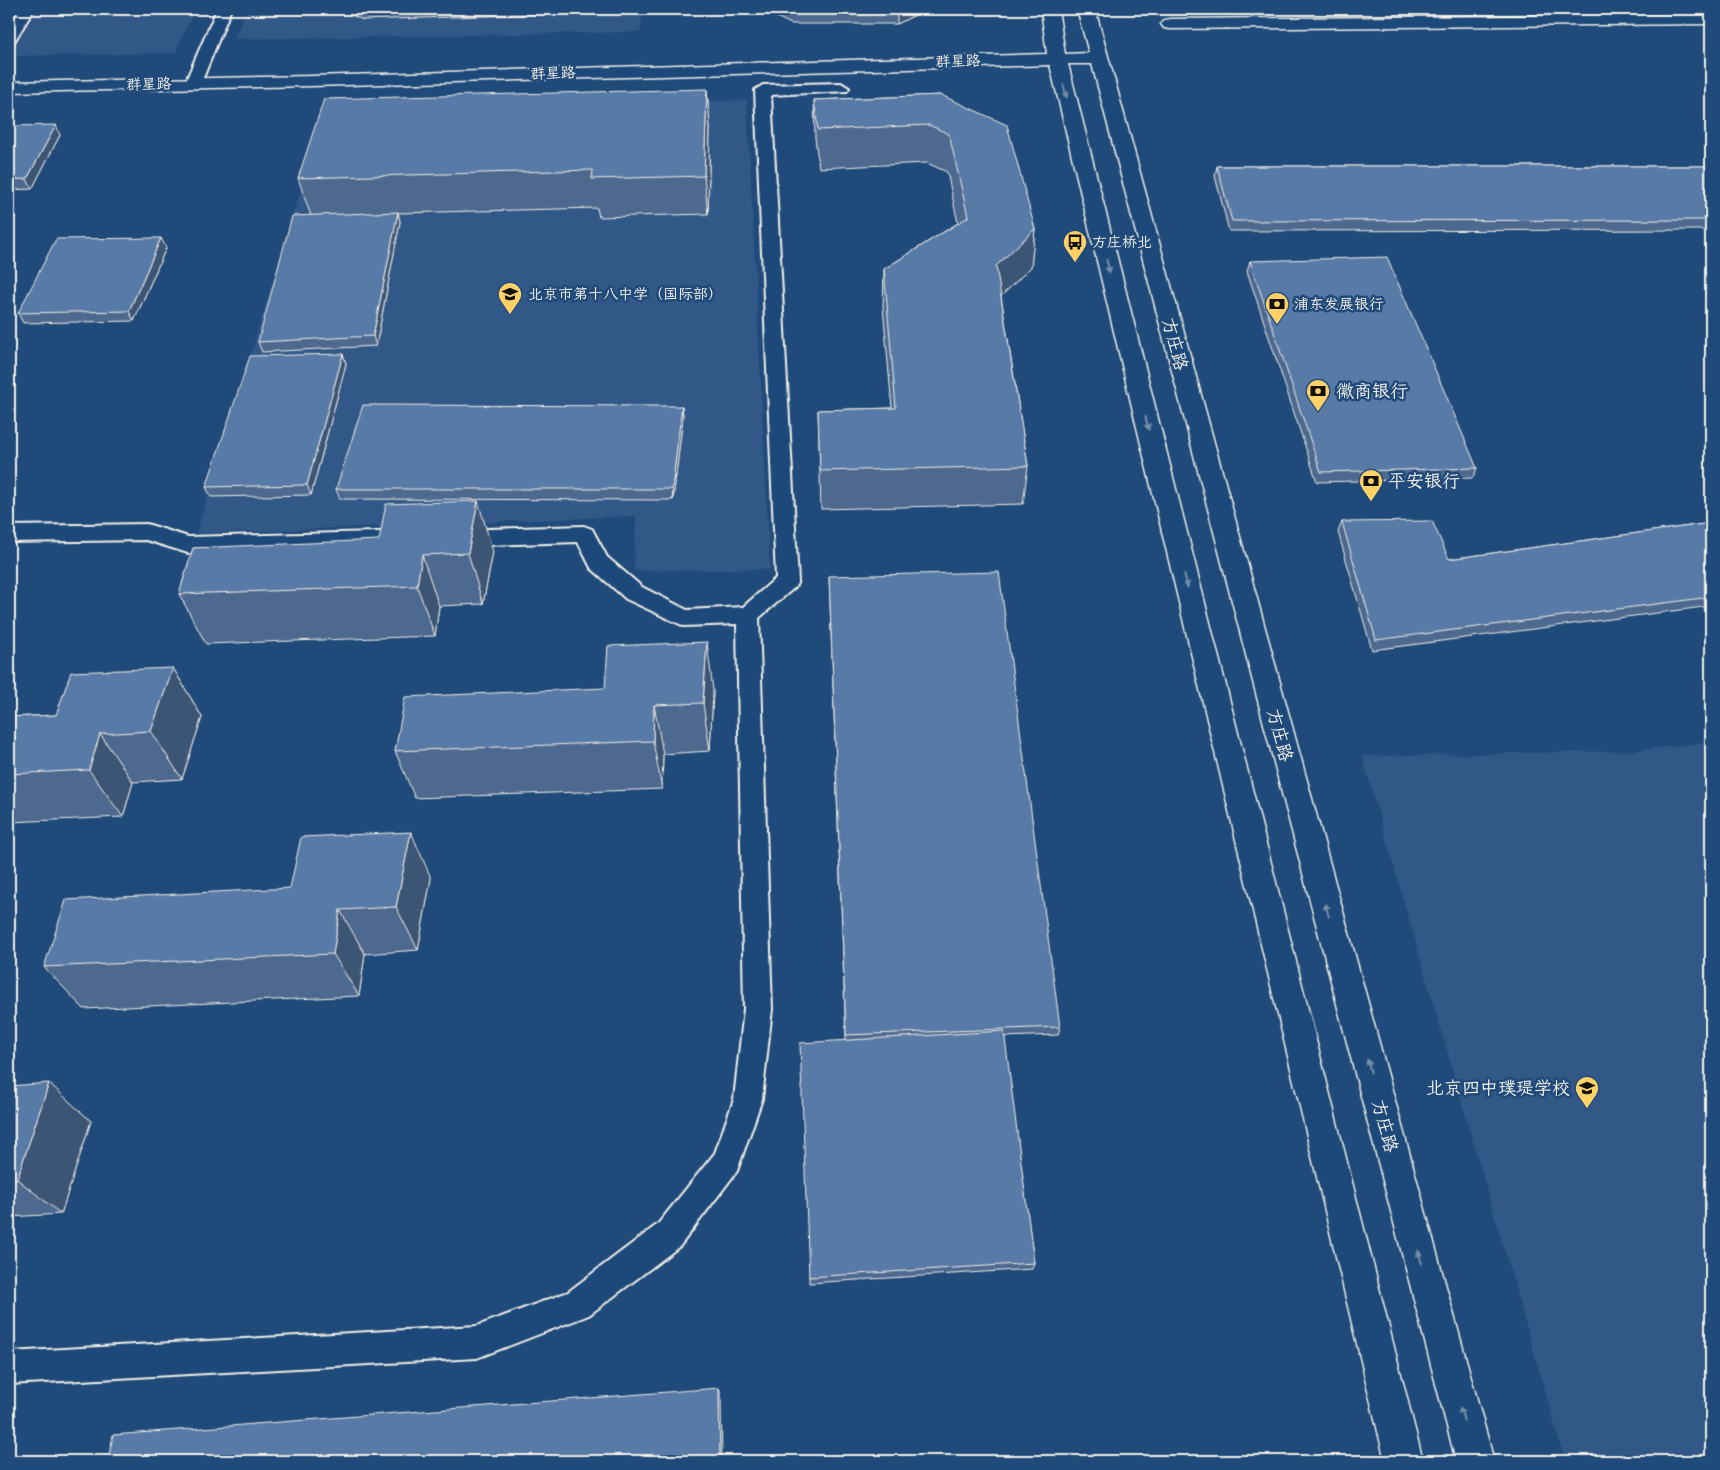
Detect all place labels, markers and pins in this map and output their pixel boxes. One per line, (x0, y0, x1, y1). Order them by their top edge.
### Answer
bus stop icon: 方庄桥北 (1062, 229, 1088, 263)
place label: 方庄桥北 (1092, 235, 1152, 253)
school or university icon: 北京市第十八中学（国际部） (497, 281, 523, 315)
place label: 北京市第十八中学（国际部） (528, 286, 723, 305)
bank icon: 浦东发展银行 (1264, 291, 1290, 325)
place label: 浦东发展银行 (1294, 297, 1384, 315)
bank icon: 徽商银行 (1305, 378, 1331, 412)
place label: 徽商银行 (1336, 382, 1408, 404)
bank icon: 平安银行 (1358, 468, 1384, 502)
place label: 平安银行 (1388, 472, 1460, 494)
school or university icon: 北京四中璞瑅学校 (1574, 1075, 1600, 1109)
place label: 北京四中璞瑅学校 (1426, 1079, 1570, 1101)

